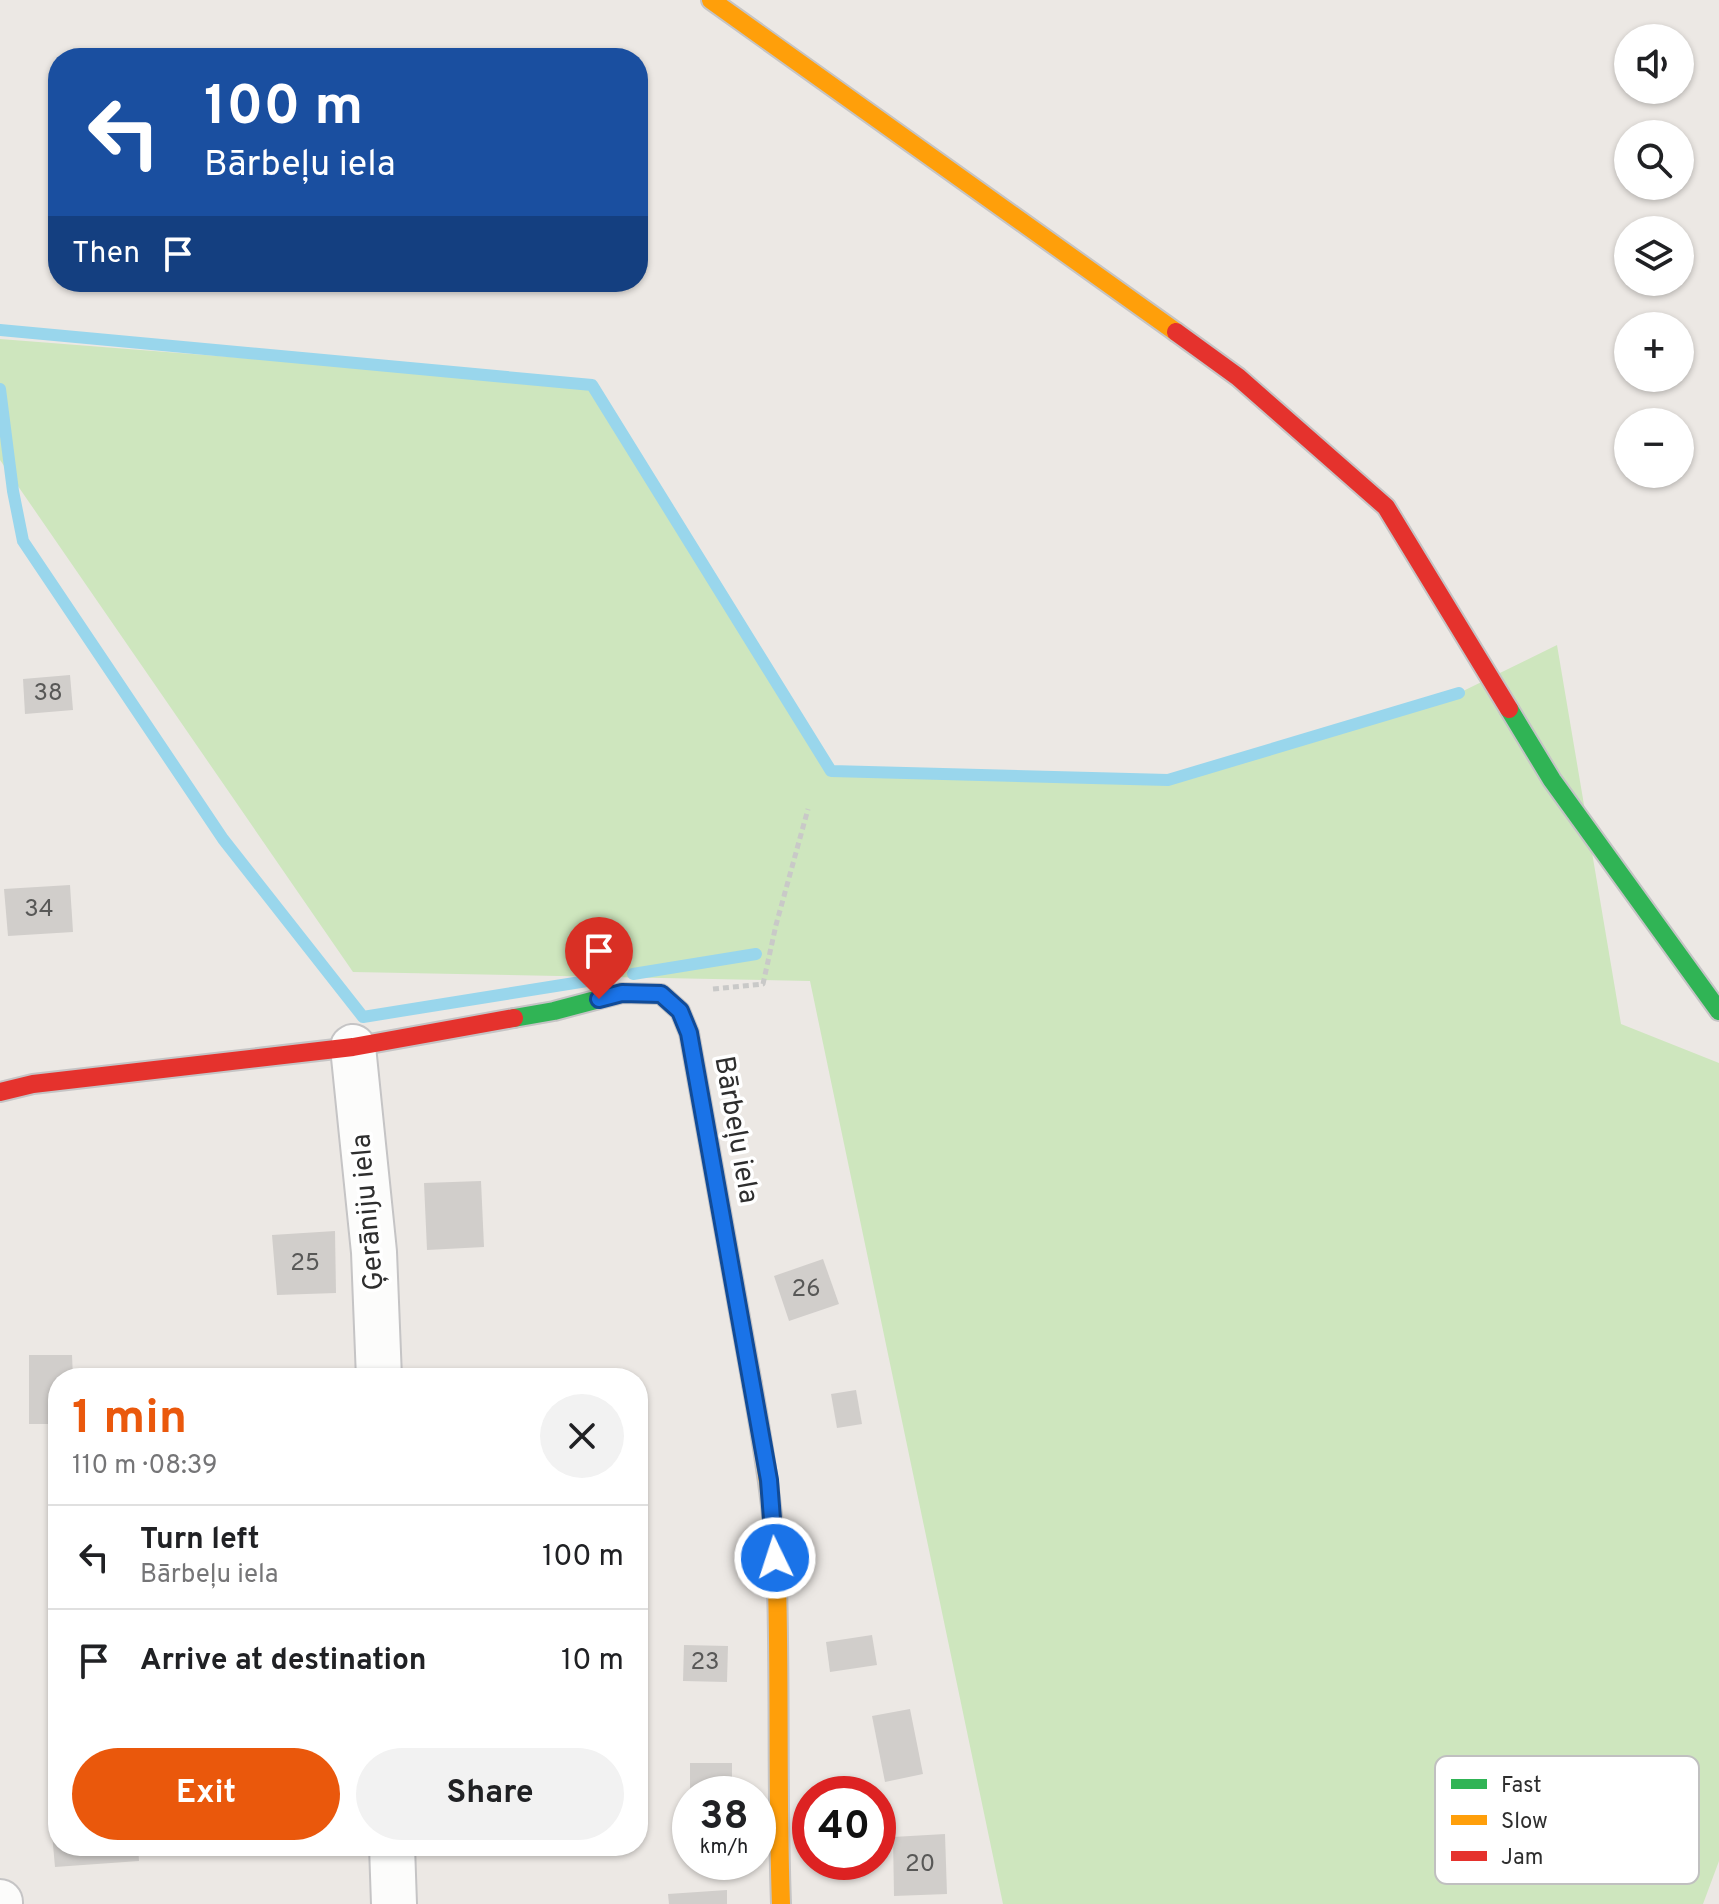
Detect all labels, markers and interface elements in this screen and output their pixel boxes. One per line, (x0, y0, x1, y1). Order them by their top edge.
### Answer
map controls (1614, 24, 1694, 488)
button: sound (1614, 24, 1694, 104)
text: 100 m (204, 74, 363, 144)
icon: left (72, 80, 176, 184)
button: search (1614, 120, 1694, 200)
text: Bārbeļu iela (204, 143, 396, 189)
button: layers (1614, 216, 1694, 296)
icon: arrive (156, 232, 200, 276)
text: Then (72, 236, 140, 273)
button: + (1614, 312, 1694, 392)
button: − (1614, 408, 1694, 488)
house number: 38 (33, 679, 63, 709)
house number: 34 (24, 895, 54, 925)
pin (565, 917, 633, 999)
icon: arrive (577, 929, 621, 973)
street label: Bārbeļu iela (704, 1053, 766, 1207)
street label: Ģerāniju iela (344, 1132, 394, 1292)
house number: 25 (290, 1249, 320, 1279)
house number: 26 (791, 1275, 821, 1305)
text: 1 min (72, 1390, 187, 1450)
button: close (540, 1394, 624, 1478)
text: 110 m · 08:39 (72, 1450, 218, 1483)
position arrow (733, 1516, 817, 1600)
text: Turn left (140, 1522, 260, 1559)
icon: left (72, 1535, 116, 1579)
text: 100 m (542, 1539, 624, 1576)
text: Bārbeļu iela (140, 1559, 278, 1592)
icon: arrive (72, 1639, 116, 1683)
text: Arrive at destination (140, 1643, 426, 1680)
text: 10 m (561, 1643, 624, 1680)
house number: 23 (690, 1648, 720, 1678)
button: Exit (72, 1748, 340, 1840)
button: Share (356, 1748, 624, 1840)
legend (1435, 1756, 1699, 1884)
text: Fast (1501, 1773, 1542, 1800)
speed limit sign: 40 (792, 1776, 896, 1880)
text: 38 (699, 1793, 749, 1843)
text: Slow (1501, 1809, 1548, 1836)
text: km/h (700, 1835, 748, 1861)
text: Jam (1501, 1845, 1544, 1872)
house number: 20 (905, 1850, 935, 1880)

